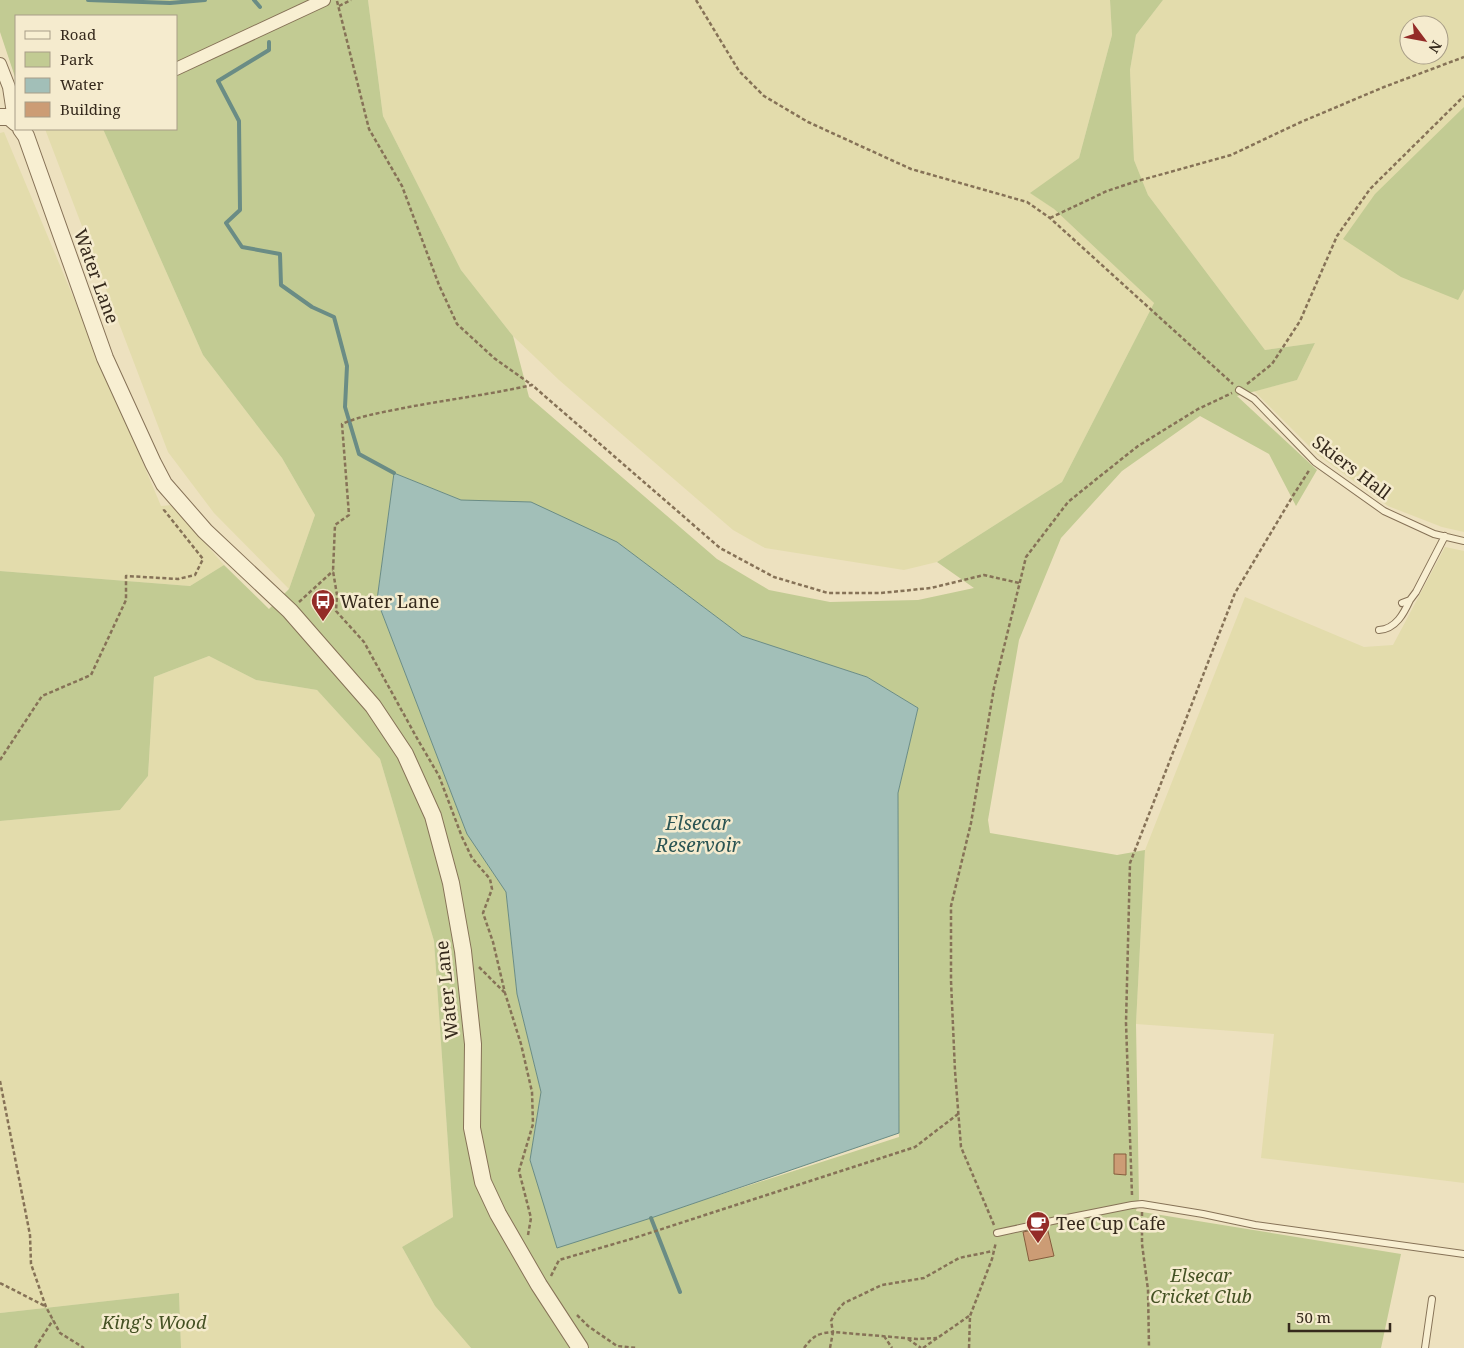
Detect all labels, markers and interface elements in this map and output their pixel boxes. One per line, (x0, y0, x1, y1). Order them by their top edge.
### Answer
legend (15, 15, 178, 130)
north arrow (1399, 15, 1449, 65)
text: Road (60, 24, 96, 44)
text: N (1424, 37, 1446, 57)
text: Park (60, 49, 94, 69)
text: Water (60, 74, 103, 94)
text: Building (60, 99, 121, 119)
street label: Water Lane (69, 225, 125, 327)
street label: Skiers Hall (1308, 430, 1397, 505)
bus stop icon: Water Lane (310, 588, 336, 622)
place label: Water Lane (340, 589, 439, 613)
water label: Elsecar Reservoir (655, 810, 741, 858)
street label: Water Lane (429, 939, 463, 1041)
cafe icon: Tee Cup Cafe (1025, 1210, 1051, 1244)
place label: Tee Cup Cafe (1056, 1211, 1166, 1235)
park label: Elsecar Cricket Club (1150, 1263, 1252, 1308)
scale bar (1289, 1300, 1390, 1332)
text: 50 m (1296, 1307, 1331, 1327)
park label: King's Wood (101, 1310, 207, 1334)

